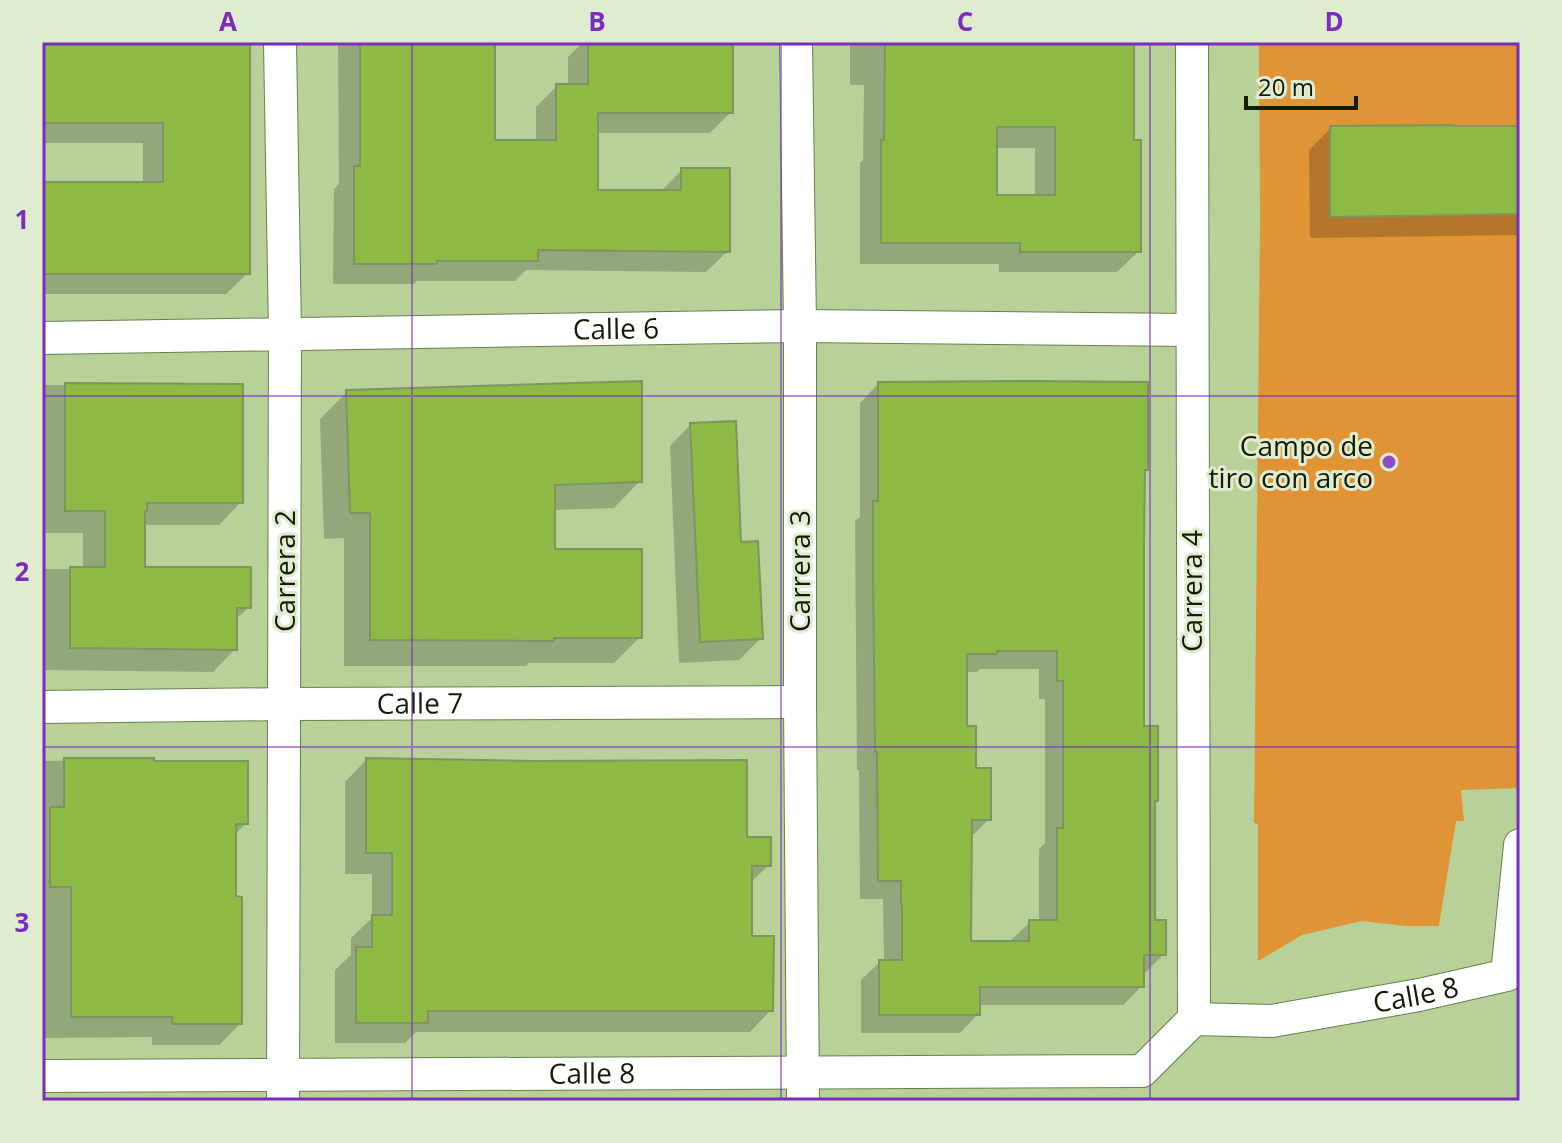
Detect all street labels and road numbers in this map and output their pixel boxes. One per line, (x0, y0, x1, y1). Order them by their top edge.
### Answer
street label: Calle 6 (572, 308, 659, 348)
street label: Carrera 2 (265, 510, 303, 632)
street label: Carrera 3 (780, 510, 818, 632)
street label: Carrera 4 (1172, 530, 1210, 652)
street label: Calle 7 (377, 683, 463, 722)
street label: Calle 8 (1370, 967, 1462, 1021)
street label: Calle 8 (549, 1053, 635, 1092)

